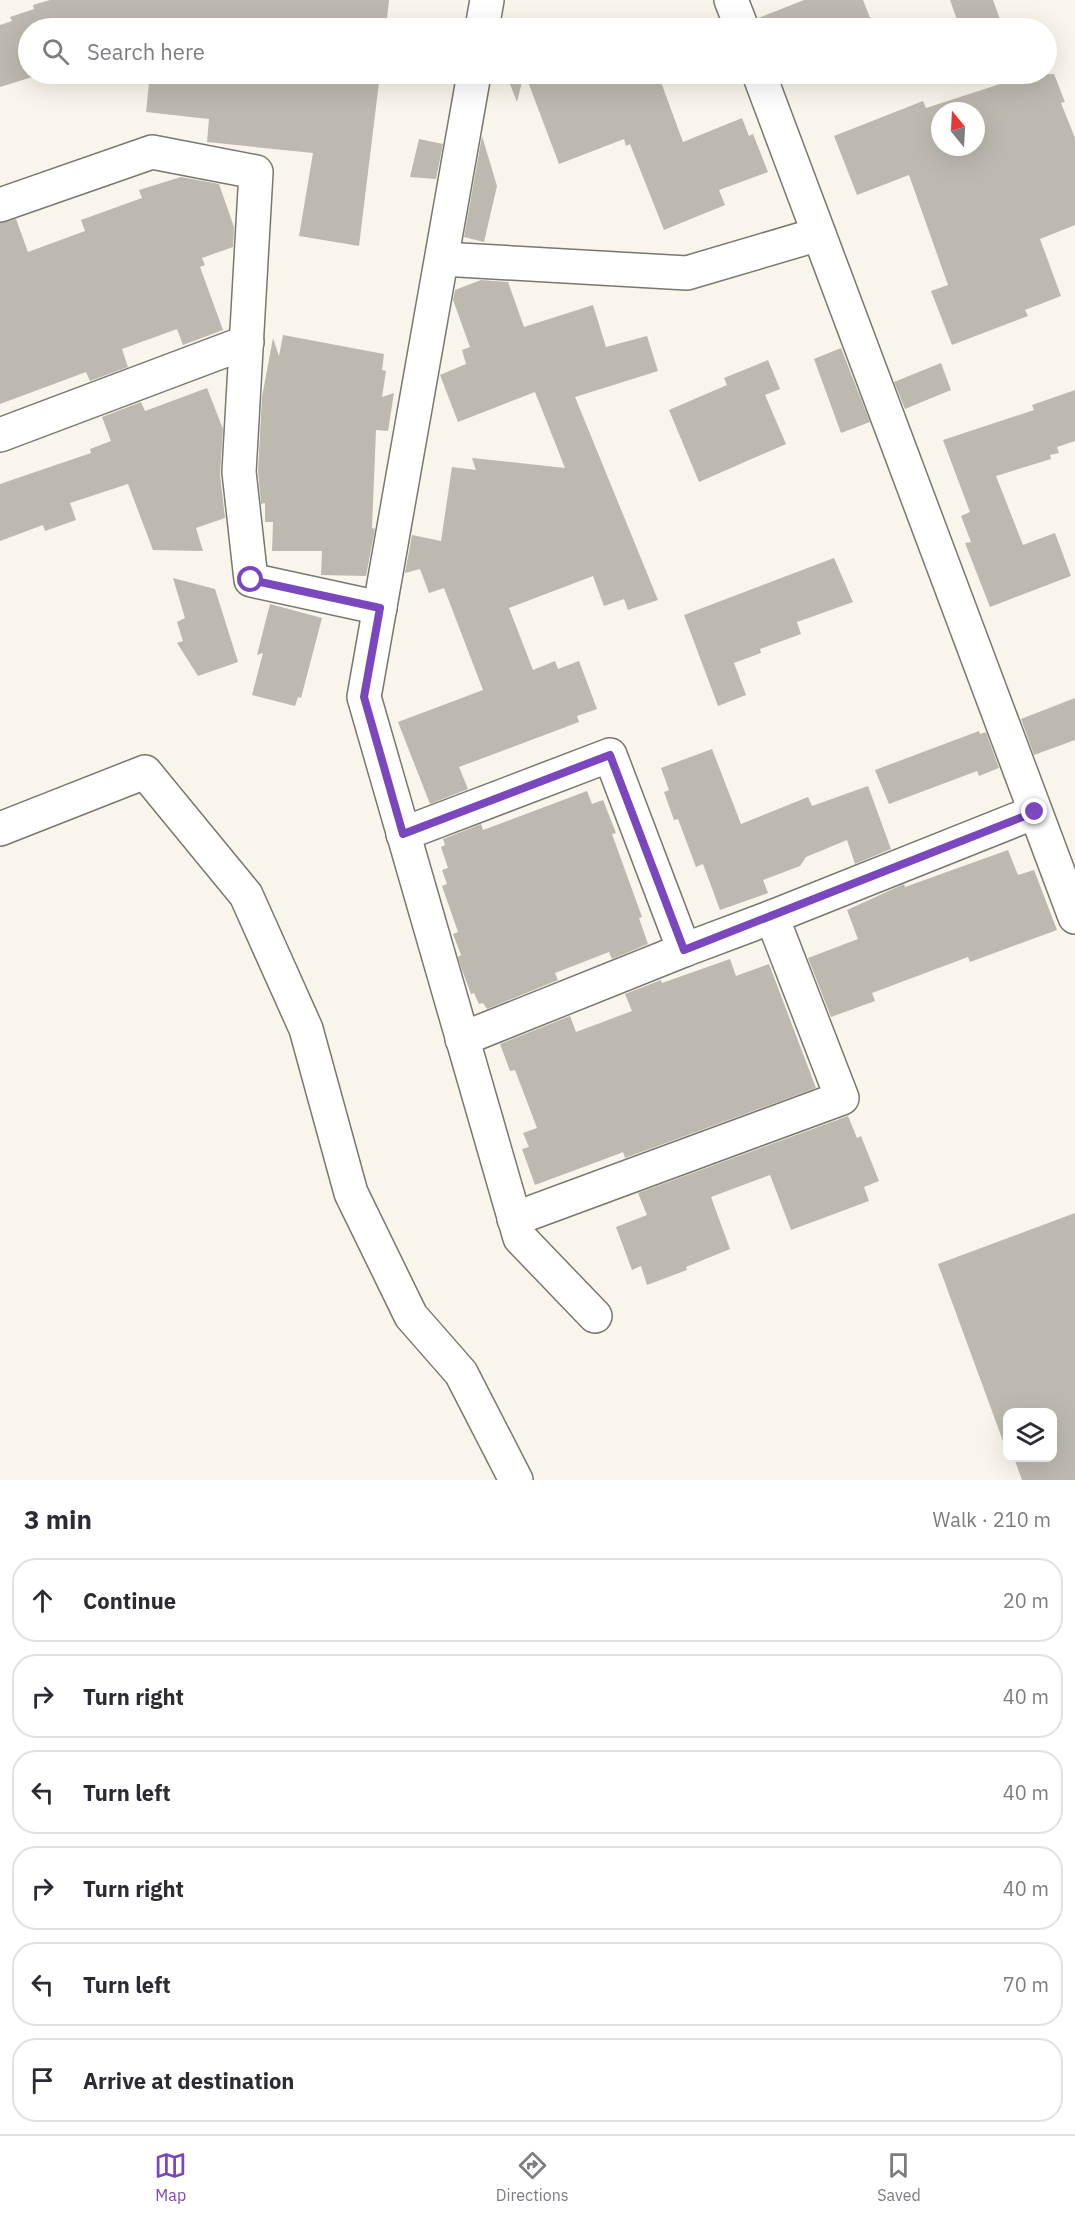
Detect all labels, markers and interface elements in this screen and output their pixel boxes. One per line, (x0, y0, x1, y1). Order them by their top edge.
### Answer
search box (18, 18, 1057, 84)
icon: search (39, 35, 72, 68)
text: Search here (87, 37, 205, 66)
north arrow (931, 102, 985, 156)
route start (237, 566, 263, 592)
route end (1021, 798, 1047, 824)
map controls (1003, 1408, 1057, 1462)
button: layers (1003, 1408, 1057, 1462)
text: 3 min (24, 1502, 92, 1536)
text: Walk · 210 m (933, 1506, 1051, 1533)
icon: ahead (26, 1584, 59, 1617)
text: Continue (83, 1586, 176, 1615)
text: 20 m (1003, 1587, 1049, 1614)
icon: right (26, 1680, 59, 1713)
text: Turn right (83, 1682, 184, 1711)
text: 40 m (1003, 1683, 1049, 1710)
icon: left (26, 1776, 59, 1809)
text: Turn left (83, 1778, 171, 1807)
text: 40 m (1003, 1779, 1049, 1806)
icon: right (26, 1872, 59, 1905)
text: Turn right (83, 1874, 184, 1903)
text: 40 m (1003, 1875, 1049, 1902)
icon: left (26, 1968, 59, 2001)
text: Turn left (83, 1970, 171, 1999)
text: 70 m (1003, 1971, 1049, 1998)
icon: arrive (26, 2064, 59, 2097)
text: Arrive at destination (83, 2066, 294, 2095)
tab: Map (154, 2149, 187, 2205)
tab: Directions (496, 2149, 569, 2205)
tab: Saved (877, 2149, 921, 2205)

